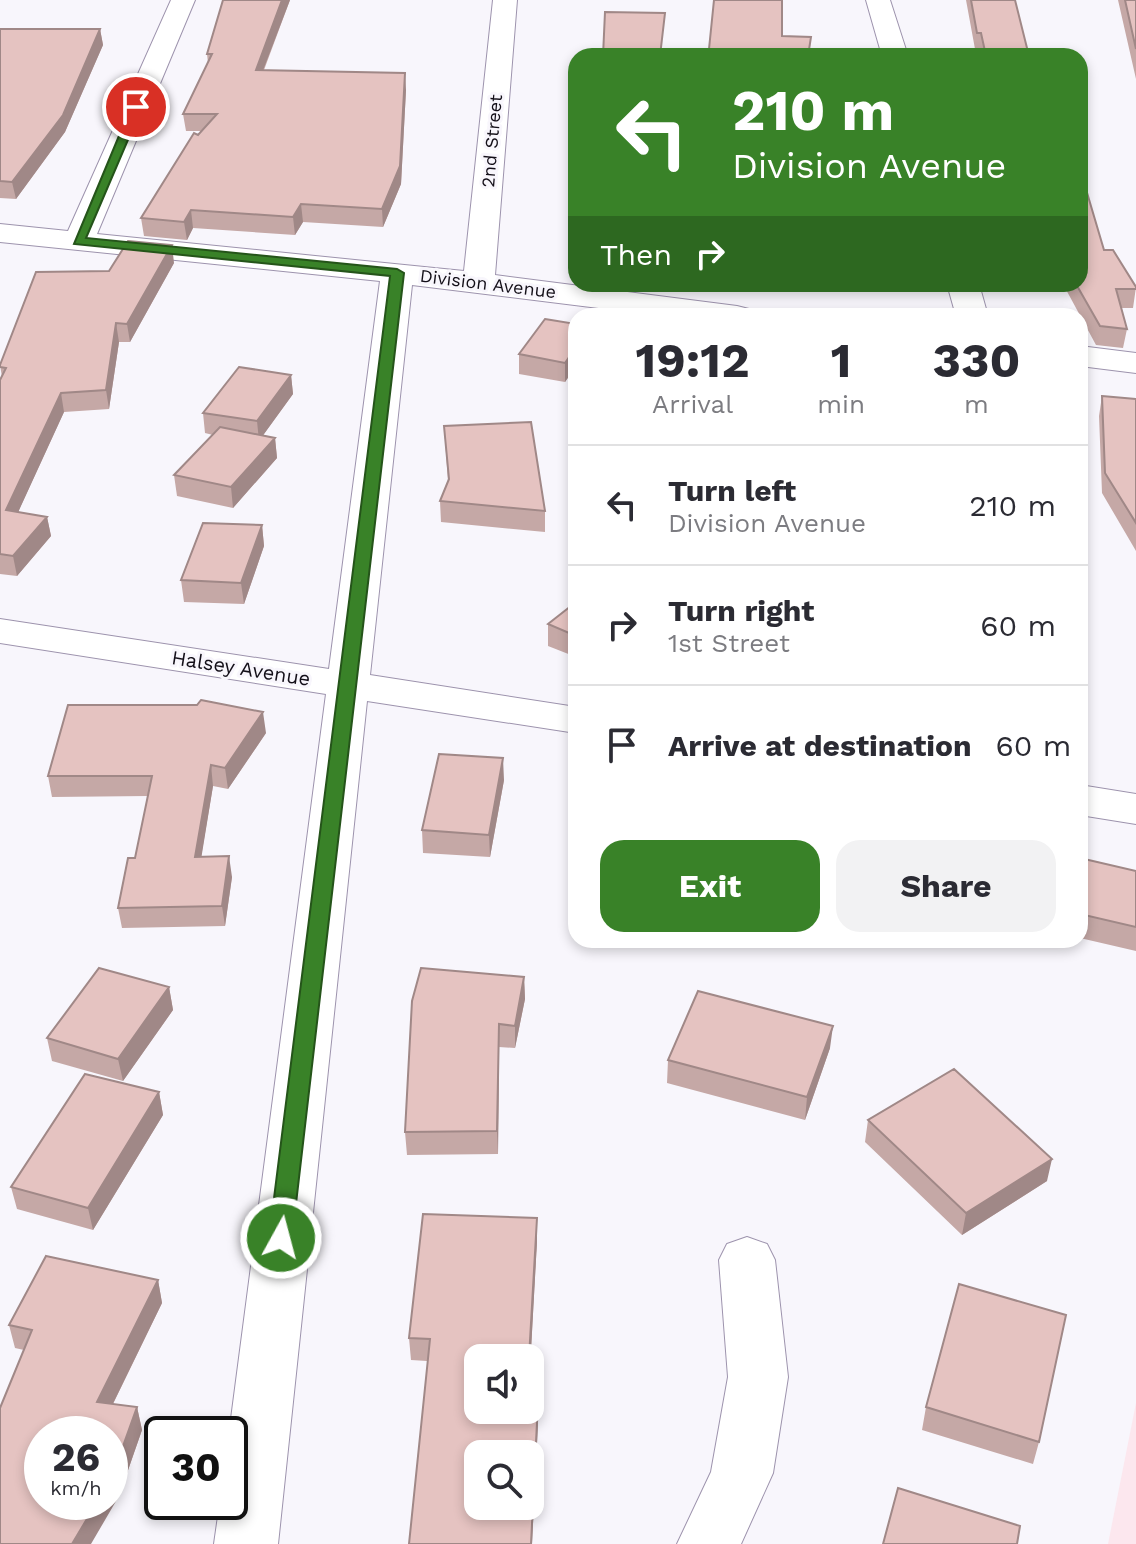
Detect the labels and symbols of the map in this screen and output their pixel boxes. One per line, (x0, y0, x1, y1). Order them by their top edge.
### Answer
pin (102, 73, 170, 141)
street label: 2nd Street (477, 93, 506, 188)
street label: Division Avenue (419, 265, 557, 302)
street label: Halsey Avenue (170, 645, 312, 691)
position arrow (239, 1196, 323, 1280)
speed limit sign: 30 (144, 1416, 248, 1520)

